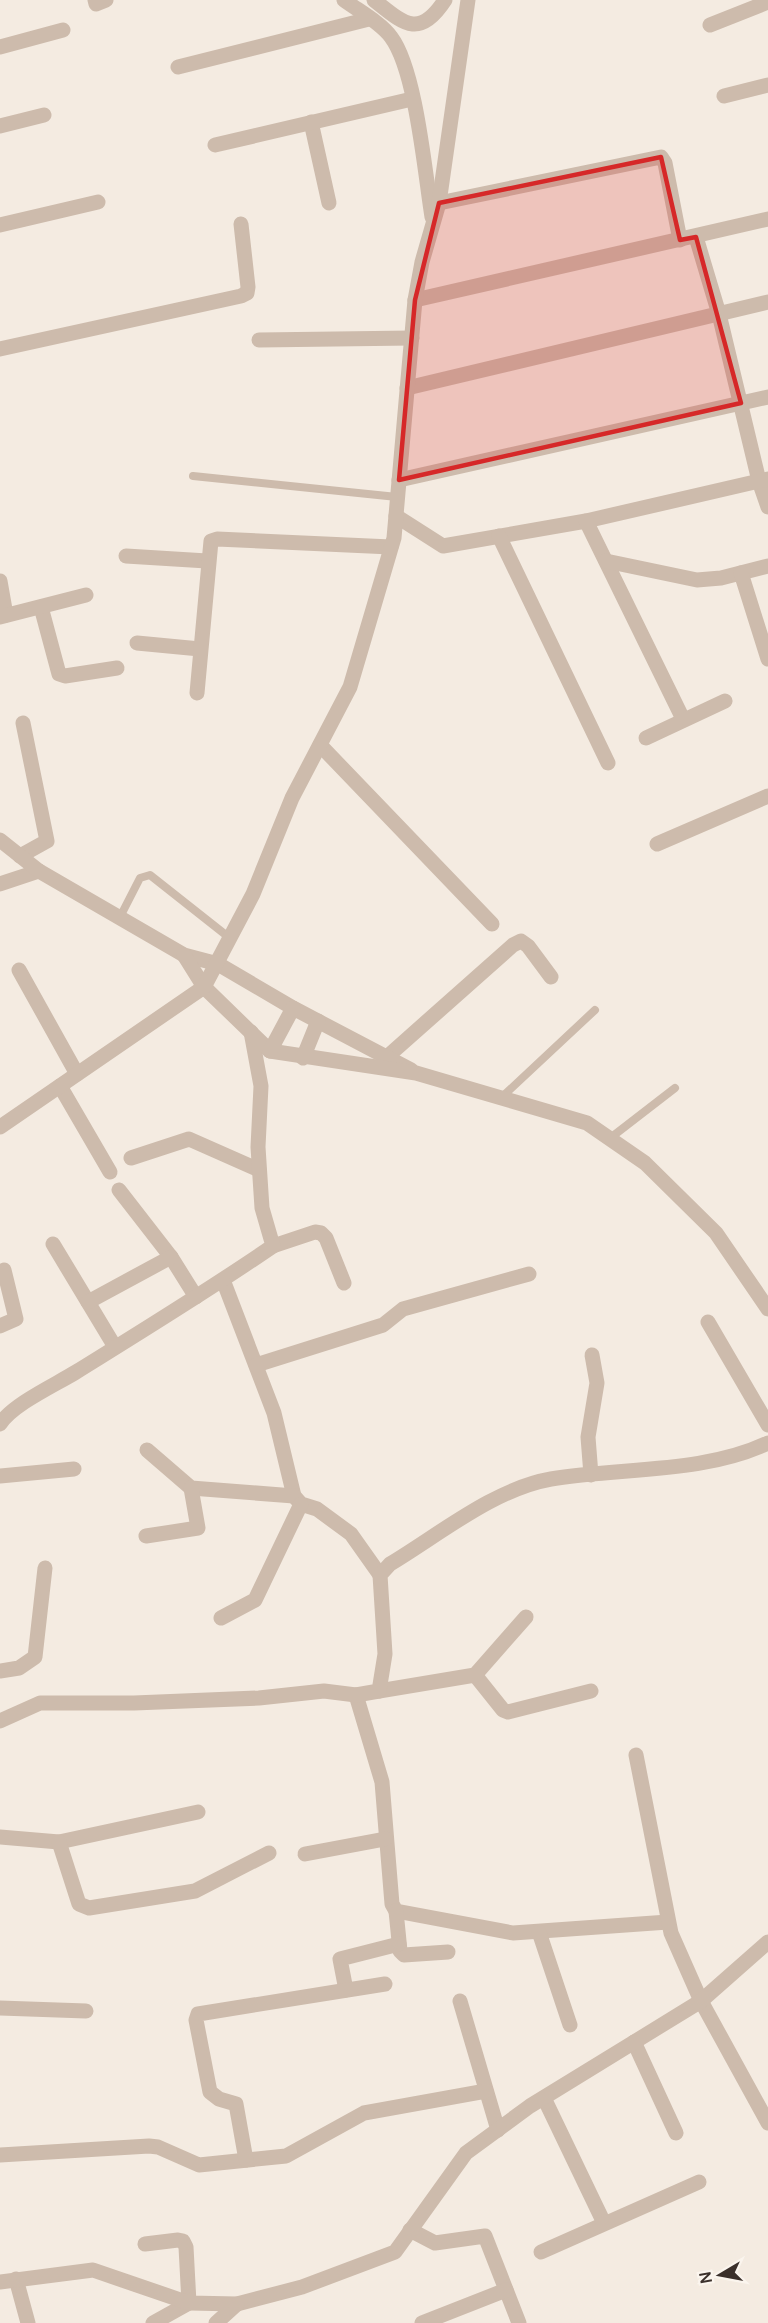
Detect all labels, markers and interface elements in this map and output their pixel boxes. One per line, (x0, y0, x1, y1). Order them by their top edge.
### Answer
north arrow (690, 2245, 750, 2305)
text: N (693, 2270, 717, 2285)

